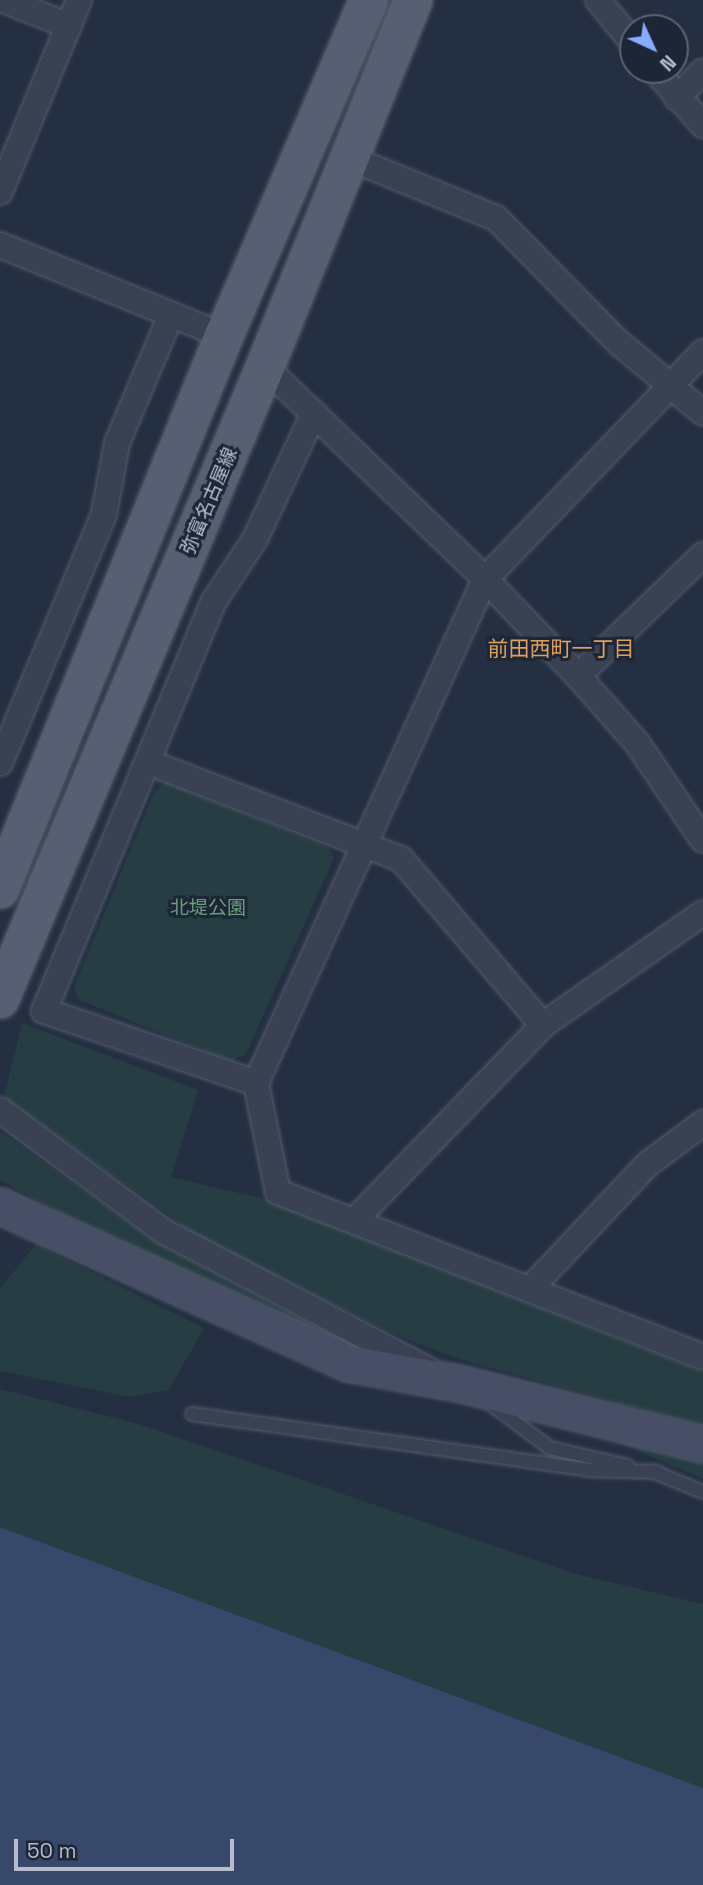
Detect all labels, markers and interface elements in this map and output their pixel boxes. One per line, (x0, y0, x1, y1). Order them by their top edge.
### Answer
north arrow (619, 14, 689, 84)
text: N (654, 49, 681, 76)
street label: 弥富名古屋線 (176, 444, 242, 558)
district label: 前田西町一丁目 (488, 636, 634, 662)
park label: 北堤公園 (170, 897, 246, 919)
scale bar (18, 1826, 238, 1870)
text: 50 m (27, 1837, 77, 1864)

